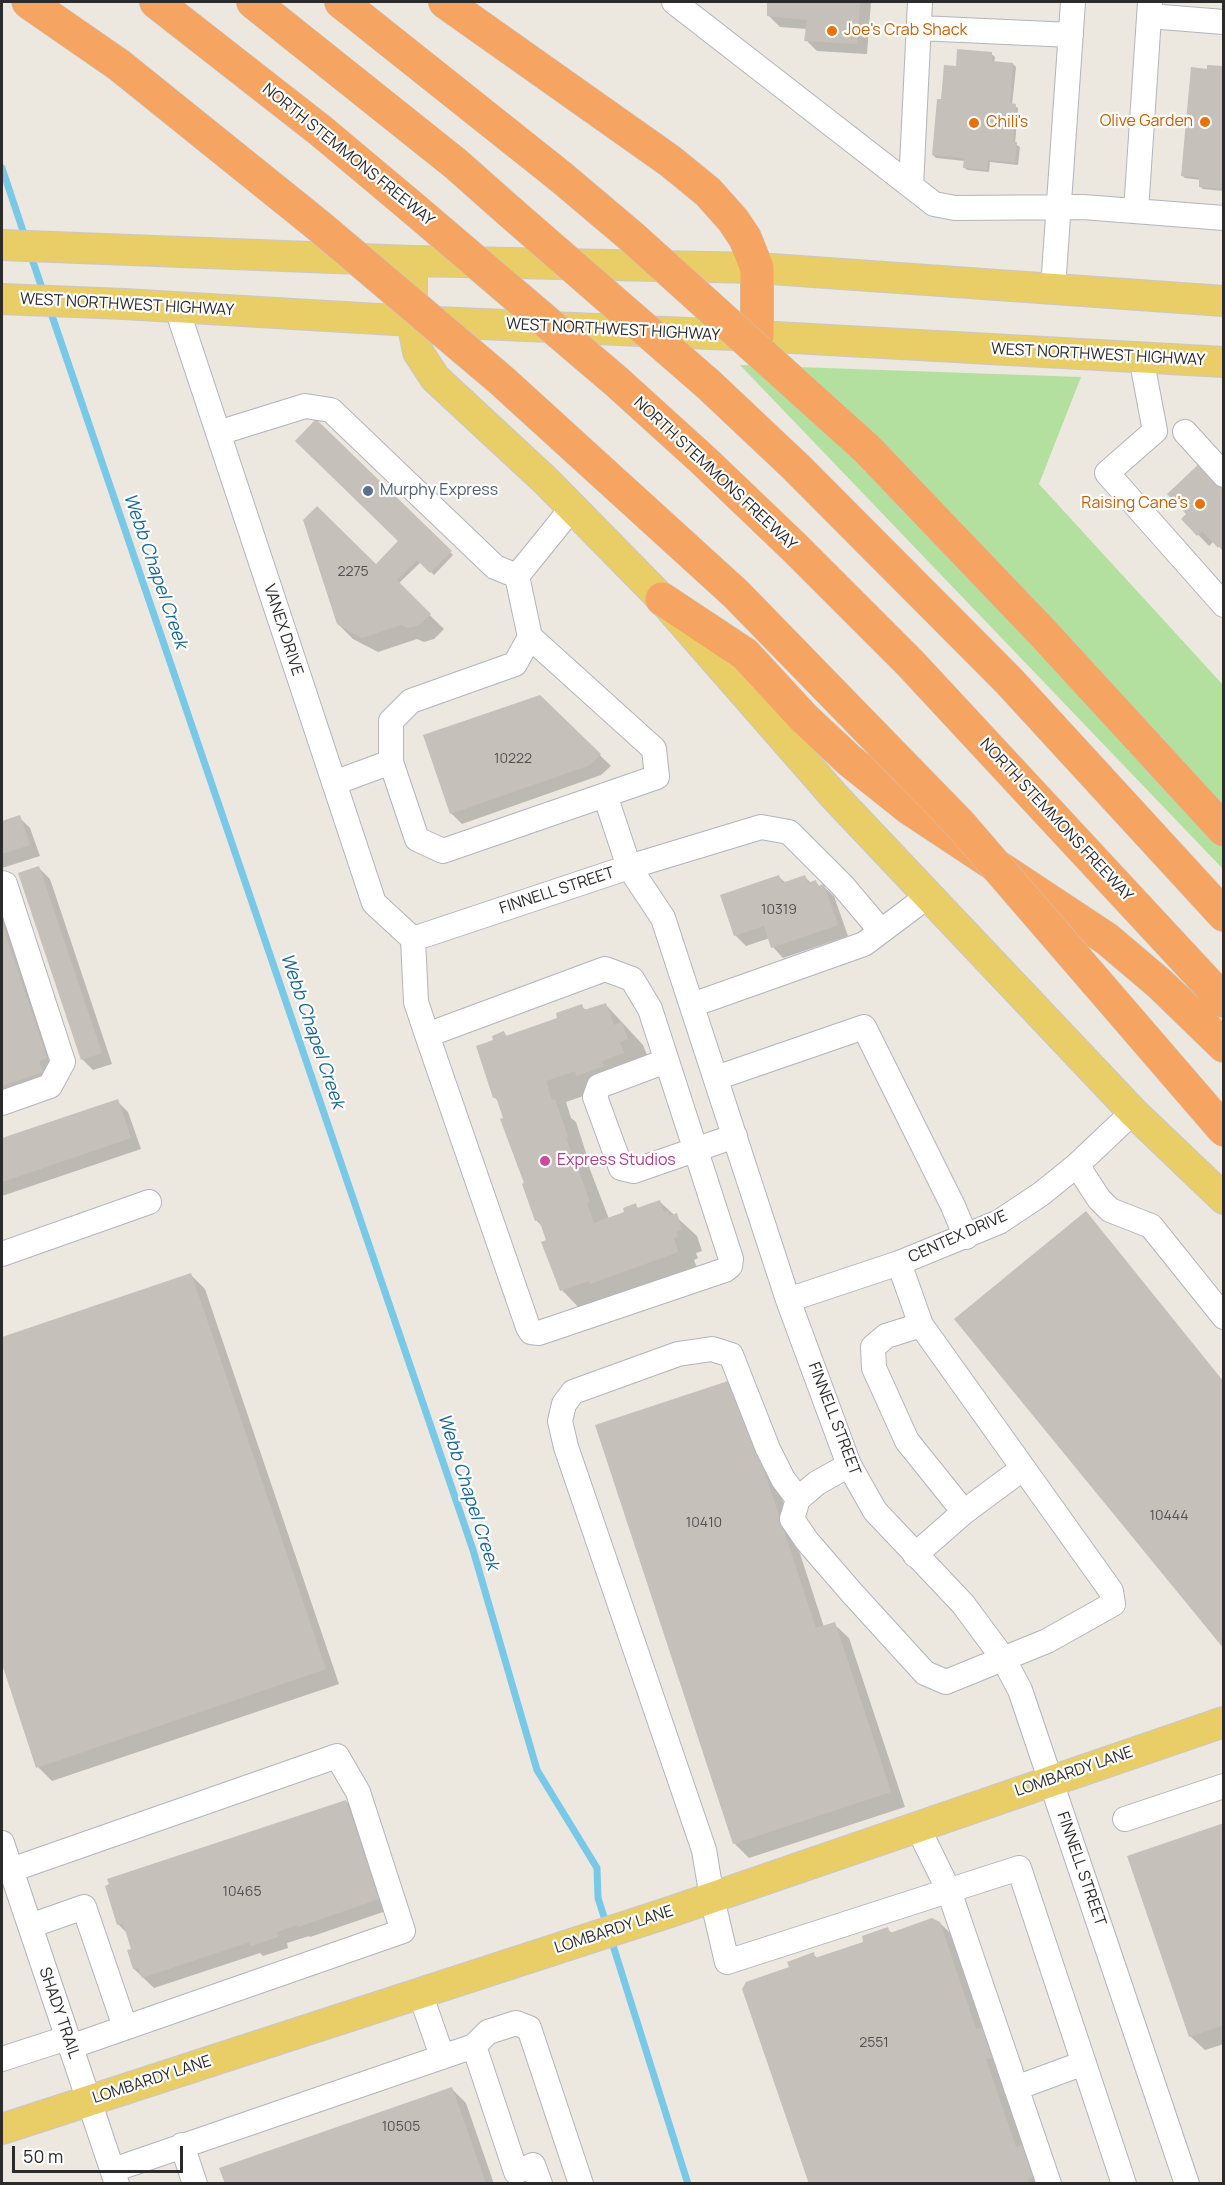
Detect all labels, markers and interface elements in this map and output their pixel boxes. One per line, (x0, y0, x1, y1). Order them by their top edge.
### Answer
place label: Joe's Crab Shack (844, 21, 967, 41)
marker: Joe's Crab Shack (825, 24, 839, 38)
street label: NORTH STEMMONS FREEWAY (258, 80, 438, 230)
place label: Olive Garden (1100, 112, 1193, 132)
place label: Chili's (986, 113, 1028, 133)
marker: Olive Garden (1198, 115, 1212, 129)
marker: Chili's (967, 116, 981, 130)
street label: WEST NORTHWEST HIGHWAY (19, 290, 235, 320)
street label: WEST NORTHWEST HIGHWAY (505, 315, 721, 345)
street label: WEST NORTHWEST HIGHWAY (990, 340, 1206, 370)
street label: NORTH STEMMONS FREEWAY (630, 393, 800, 555)
place label: Murphy Express (380, 481, 498, 501)
marker: Murphy Express (361, 484, 375, 498)
water label: Webb Chapel Creek (118, 490, 192, 652)
place label: Raising Cane's (1081, 494, 1188, 514)
marker: Raising Cane's (1193, 497, 1207, 511)
house number: 2275 (337, 564, 369, 580)
street label: VANEX DRIVE (259, 582, 307, 678)
street label: NORTH STEMMONS FREEWAY (975, 735, 1137, 905)
house number: 10222 (494, 751, 532, 767)
street label: FINNELL STREET (497, 863, 617, 919)
house number: 10319 (761, 902, 797, 918)
water label: Webb Chapel Creek (275, 950, 349, 1112)
place label: Express Studios (557, 1151, 676, 1171)
marker: Express Studios (538, 1154, 552, 1168)
street label: CENTEX DRIVE (905, 1207, 1011, 1267)
street label: FINNELL STREET (804, 1360, 864, 1478)
water label: Webb Chapel Creek (433, 1411, 503, 1573)
house number: 10444 (1149, 1508, 1189, 1524)
house number: 10410 (686, 1515, 722, 1531)
street label: LOMBARDY LANE (1012, 1743, 1136, 1801)
street label: FINNELL STREET (1052, 1809, 1110, 1929)
house number: 10465 (222, 1884, 262, 1900)
street label: LOMBARDY LANE (552, 1902, 676, 1958)
street label: SHADY TRAIL (34, 1965, 84, 2061)
house number: 2551 (859, 2035, 889, 2051)
street label: LOMBARDY LANE (90, 2052, 214, 2108)
house number: 10505 (382, 2119, 420, 2135)
scale bar (15, 2134, 186, 2172)
text: 50 m (23, 2144, 63, 2168)

